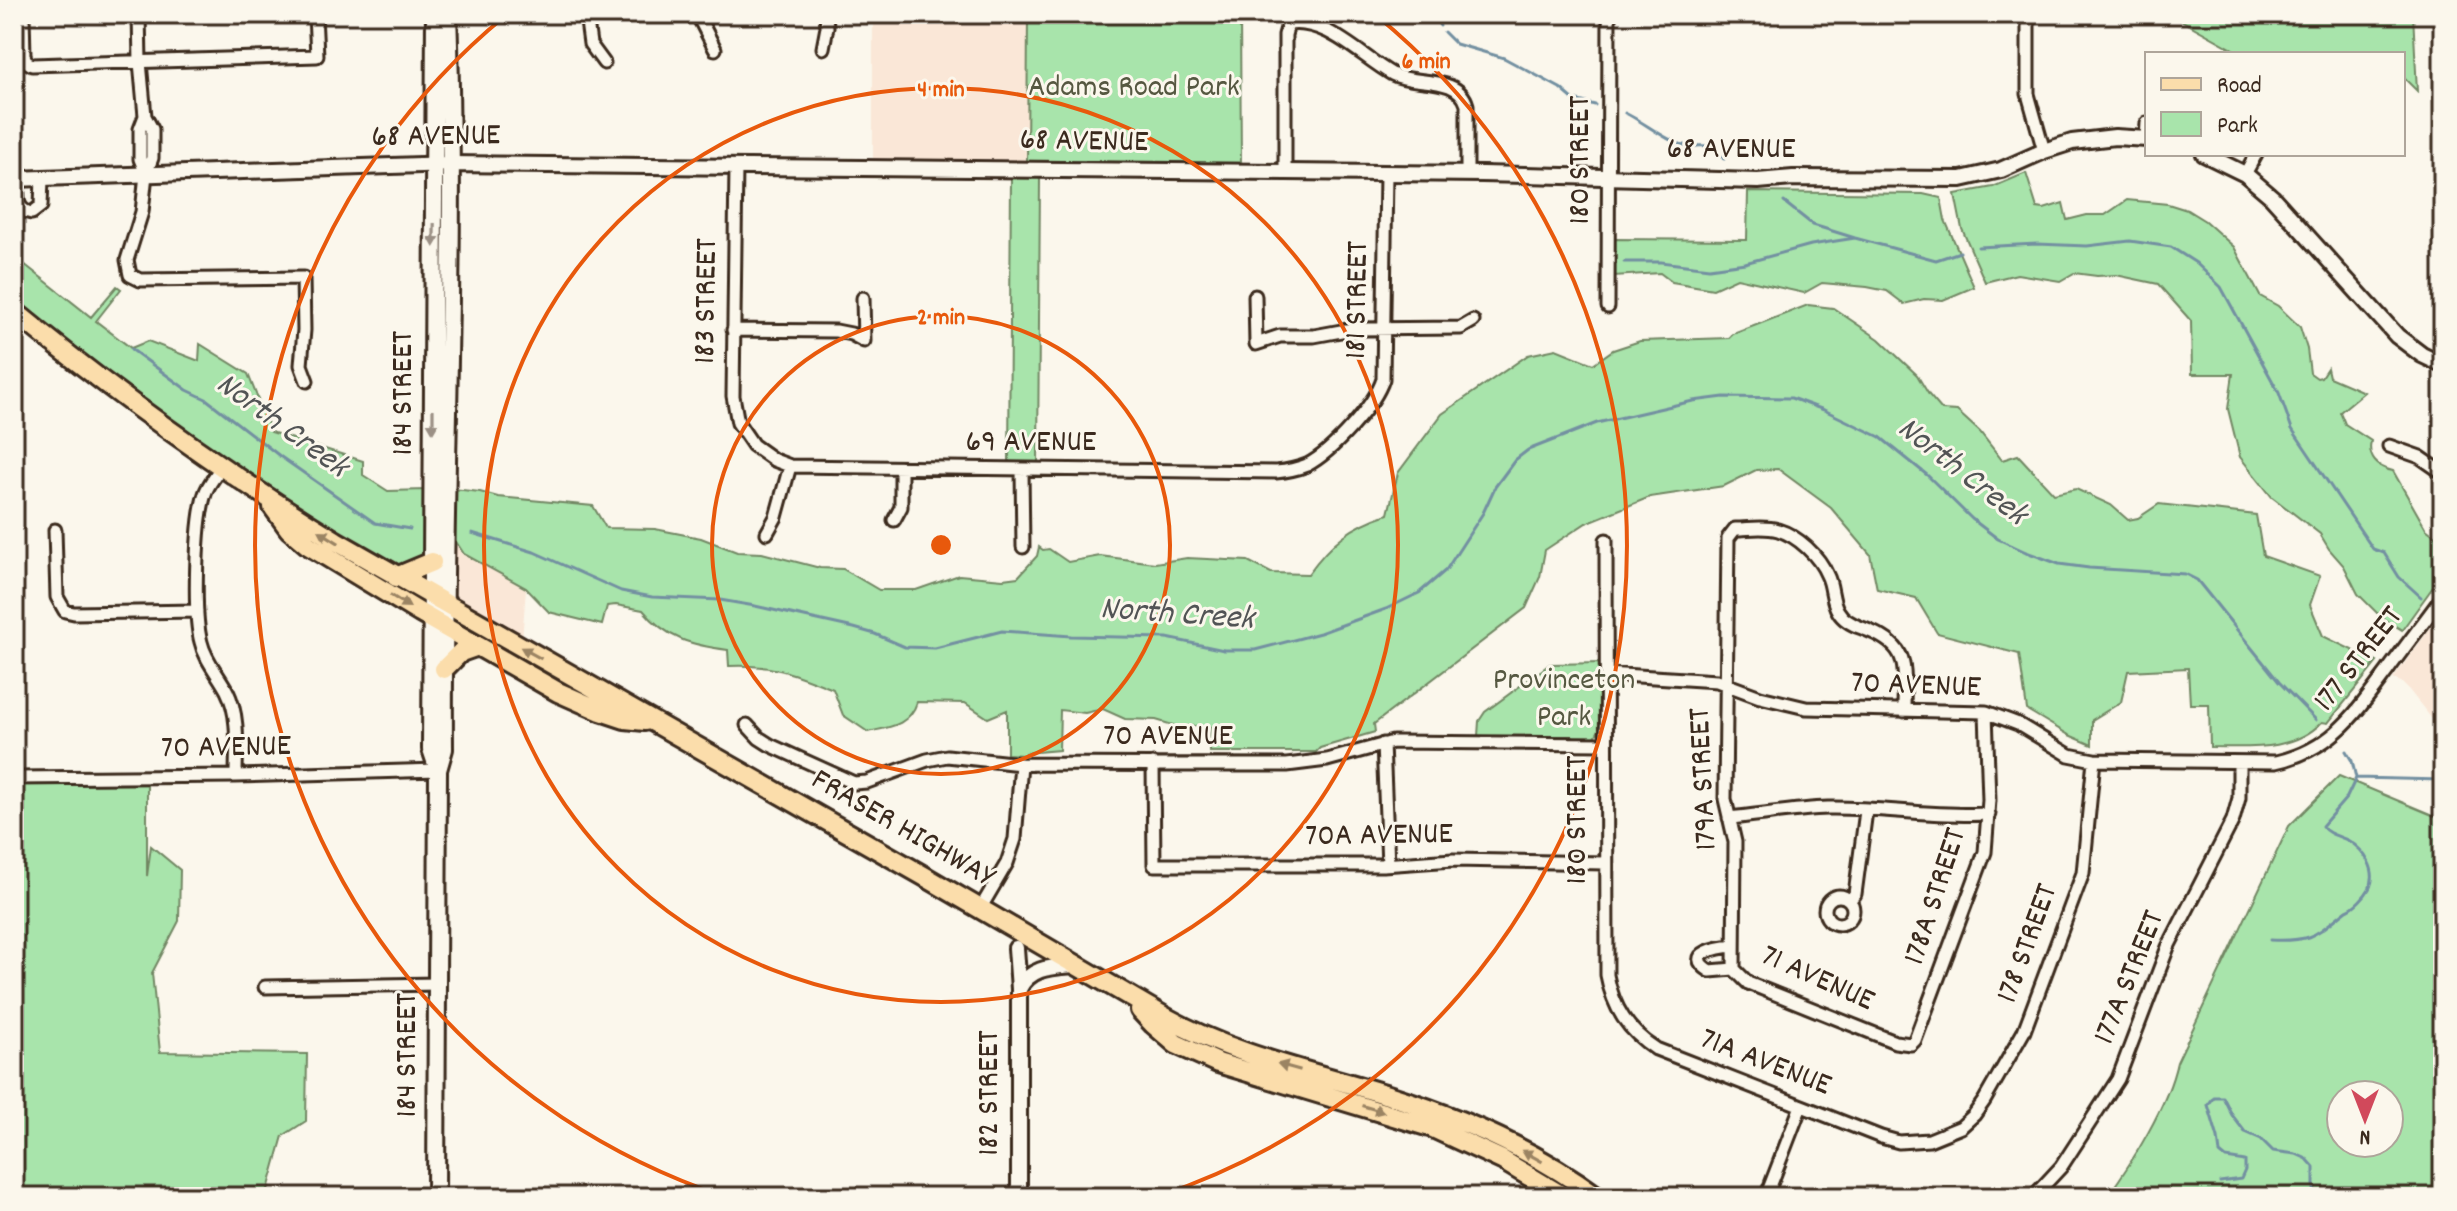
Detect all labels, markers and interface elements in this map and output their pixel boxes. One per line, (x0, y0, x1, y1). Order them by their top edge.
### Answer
text: 6 min (1401, 46, 1451, 80)
legend (2145, 52, 2405, 156)
park label: Adams Road Park (1028, 66, 1240, 112)
text: Road (2217, 70, 2262, 104)
text: 4 min (917, 74, 965, 108)
street label: 180 STREET (1559, 95, 1605, 224)
text: Park (2217, 110, 2258, 144)
street label: 68 AVENUE (371, 114, 501, 162)
street label: 68 AVENUE (1019, 119, 1149, 167)
street label: 68 AVENUE (1667, 128, 1796, 174)
one-way arrow (428, 223, 441, 248)
street label: 183 STREET (684, 238, 732, 364)
street label: 181 STREET (1335, 240, 1383, 360)
text: 2 min (917, 302, 965, 336)
street label: 184 STREET (382, 330, 428, 455)
water label: North Creek (204, 362, 360, 494)
water label: North Creek (1885, 406, 2039, 542)
one-way arrow (427, 409, 439, 434)
street label: 69 AVENUE (966, 421, 1097, 467)
one-way arrow (318, 530, 340, 544)
centre of rings (927, 531, 955, 559)
water label: North Creek (1099, 586, 1258, 646)
one-way arrow (389, 593, 411, 607)
street label: 177 STREET (2304, 597, 2416, 723)
one-way arrow (519, 646, 542, 660)
park label: Provinceton Park (1493, 659, 1635, 742)
street label: 70 AVENUE (1850, 662, 1982, 712)
street label: 179A STREET (1678, 706, 1732, 852)
street label: 70 AVENUE (1103, 715, 1234, 761)
street label: 70 AVENUE (161, 725, 292, 773)
street label: 180 STREET (1556, 755, 1602, 884)
street label: FRASER HIGHWAY (802, 759, 1004, 902)
street label: 70A AVENUE (1305, 813, 1454, 861)
street label: 178A STREET (1893, 823, 1981, 971)
street label: 178 STREET (1986, 878, 2072, 1010)
street label: 177A STREET (2083, 904, 2179, 1052)
street label: 71 AVENUE (1753, 935, 1881, 1026)
street label: 184 STREET (386, 992, 432, 1117)
street label: 71A AVENUE (1693, 1018, 1838, 1110)
street label: 182 STREET (968, 1030, 1014, 1156)
one-way arrow (1276, 1060, 1300, 1073)
north arrow (2325, 1079, 2405, 1159)
one-way arrow (1361, 1103, 1385, 1116)
text: N (2359, 1120, 2370, 1151)
one-way arrow (1521, 1149, 1543, 1163)

